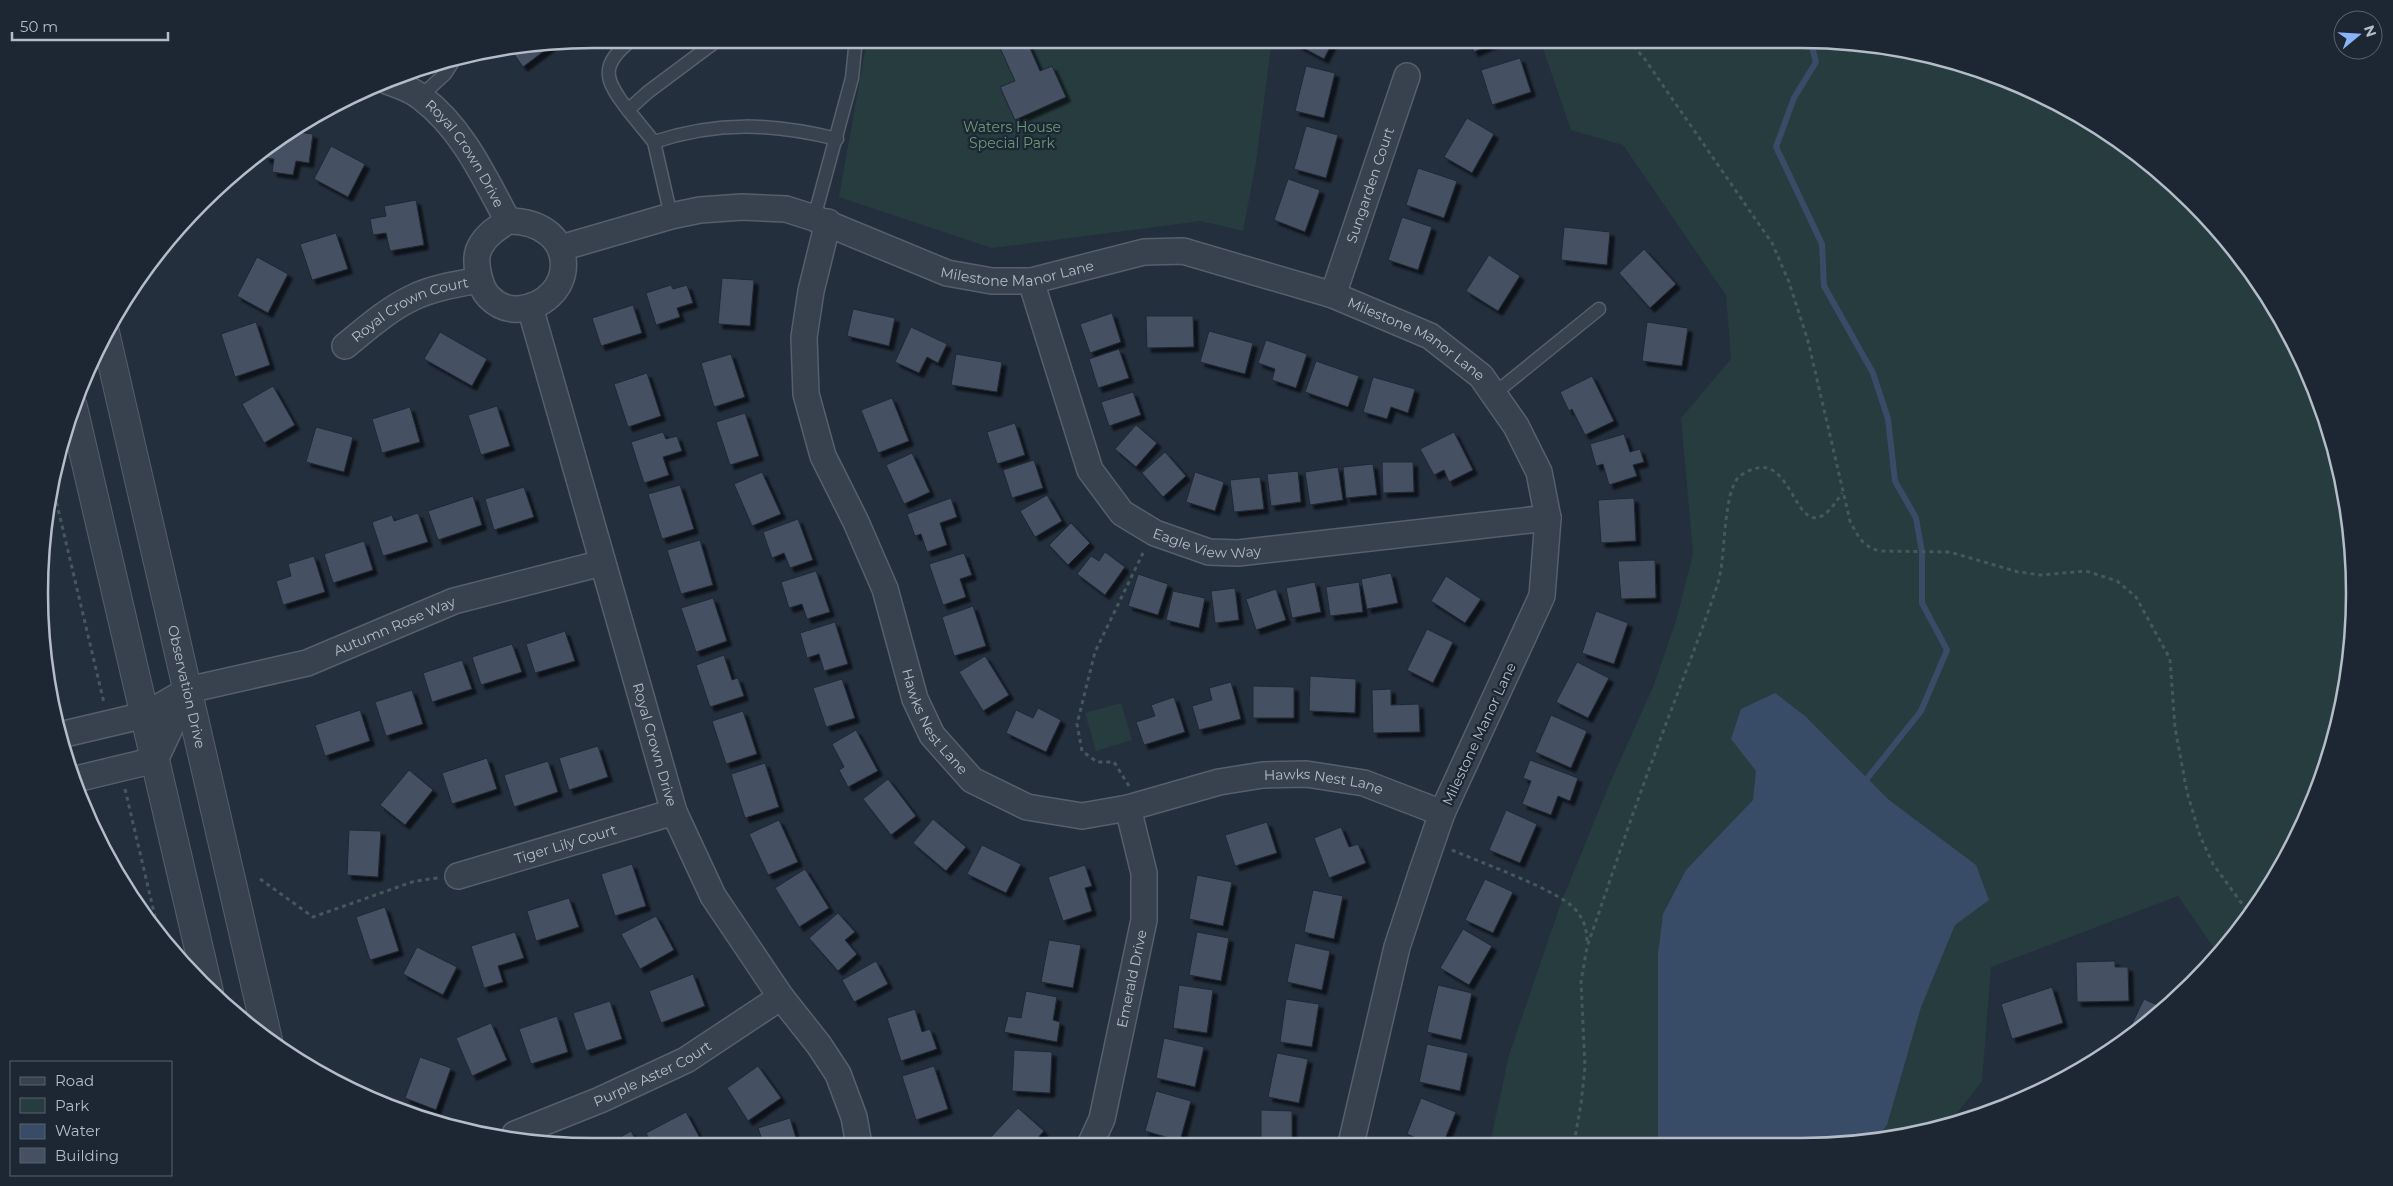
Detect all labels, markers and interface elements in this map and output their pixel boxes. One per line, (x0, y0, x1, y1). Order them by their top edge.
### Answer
scale bar (12, 10, 169, 42)
north arrow (2333, 10, 2383, 60)
text: 50 m (20, 17, 58, 36)
text: N (2360, 23, 2381, 39)
street label: Royal Crown Drive (422, 96, 508, 211)
park label: Waters House Special Park (963, 118, 1061, 152)
street label: Sungarden Court (1342, 124, 1398, 245)
street label: Milestone Manor Lane (939, 256, 1096, 290)
street label: Royal Crown Court (348, 273, 470, 346)
street label: Milestone Manor Lane (1345, 293, 1488, 385)
street label: Eagle View Way (1150, 524, 1262, 563)
street label: Autumn Rose Way (331, 592, 459, 660)
street label: Observation Drive (164, 623, 210, 750)
street label: Milestone Manor Lane (1438, 660, 1520, 808)
street label: Hawks Nest Lane (898, 666, 972, 778)
street label: Royal Crown Drive (629, 681, 681, 809)
street label: Hawks Nest Lane (1264, 765, 1386, 799)
street label: Tiger Lily Court (512, 820, 619, 868)
street label: Emerald Drive (1113, 928, 1151, 1029)
street label: Purple Aster Court (591, 1037, 715, 1111)
legend (10, 1061, 172, 1176)
text: Road (55, 1071, 94, 1090)
text: Park (55, 1096, 89, 1115)
text: Water (55, 1121, 101, 1140)
text: Building (55, 1146, 119, 1165)

